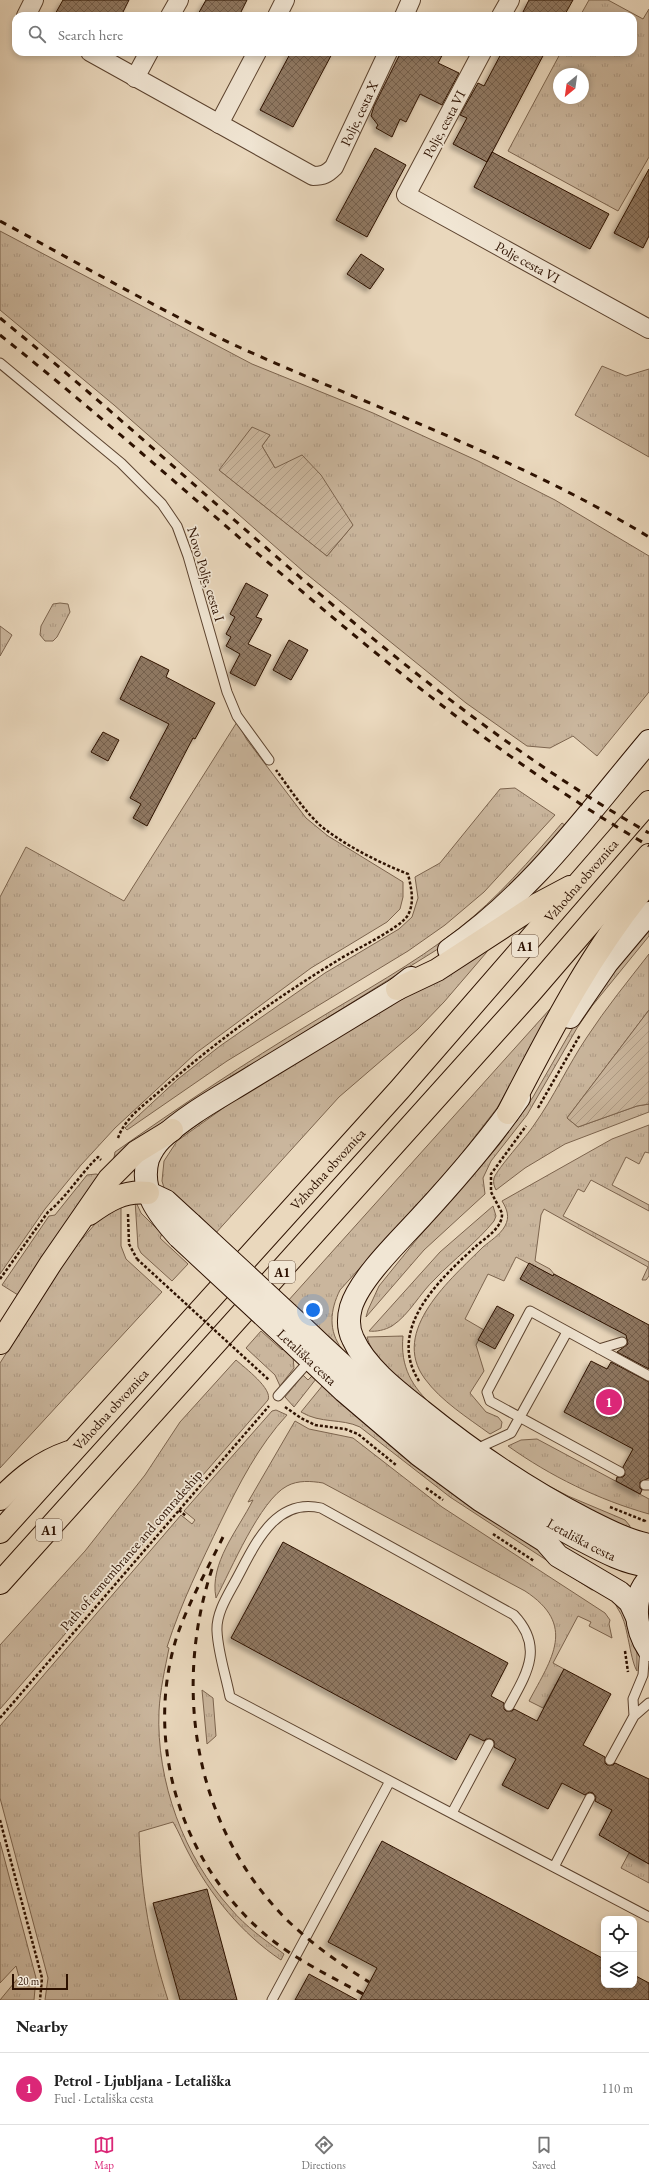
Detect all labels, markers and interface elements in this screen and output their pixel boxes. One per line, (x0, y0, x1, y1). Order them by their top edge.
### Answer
search box (12, 12, 637, 56)
icon: search (26, 23, 48, 45)
text: Search here (58, 25, 123, 44)
north arrow (553, 68, 589, 104)
street label: Polje, cesta X (336, 78, 382, 149)
street label: Polje, cesta VI (419, 87, 469, 161)
street label: Polje cesta VI (492, 237, 563, 287)
street label: Novo Polje, cesta I (183, 525, 229, 624)
street label: Vzhodna obvoznica (540, 835, 622, 926)
road number: A1 (512, 935, 538, 957)
street label: Vzhodna obvoznica (286, 1124, 370, 1214)
road number: A1 (269, 1261, 295, 1283)
your location (303, 1300, 323, 1320)
street label: Letališka cesta (273, 1325, 341, 1390)
street label: Vzhodna obvoznica (69, 1365, 152, 1454)
pin: 1 (596, 1387, 622, 1417)
street label: Path of remembrance and comradeship (56, 1465, 206, 1635)
street label: Letališka cesta (544, 1514, 619, 1565)
road number: A1 (36, 1519, 62, 1541)
map controls (601, 1916, 637, 1988)
button: locate (601, 1916, 637, 1952)
button: layers (601, 1952, 637, 1988)
scale bar (12, 1972, 68, 1991)
text: 20 m (18, 1974, 39, 1988)
text: Nearby (16, 2015, 68, 2037)
text: Petrol - Ljubljana - Letališka (54, 2071, 231, 2090)
text: 1 (26, 2080, 32, 2097)
text: 110 m (602, 2080, 633, 2097)
text: Fuel · Letališka cesta (54, 2090, 153, 2107)
tab: Map (93, 2134, 115, 2172)
tab: Directions (302, 2134, 346, 2172)
tab: Saved (532, 2134, 556, 2172)

